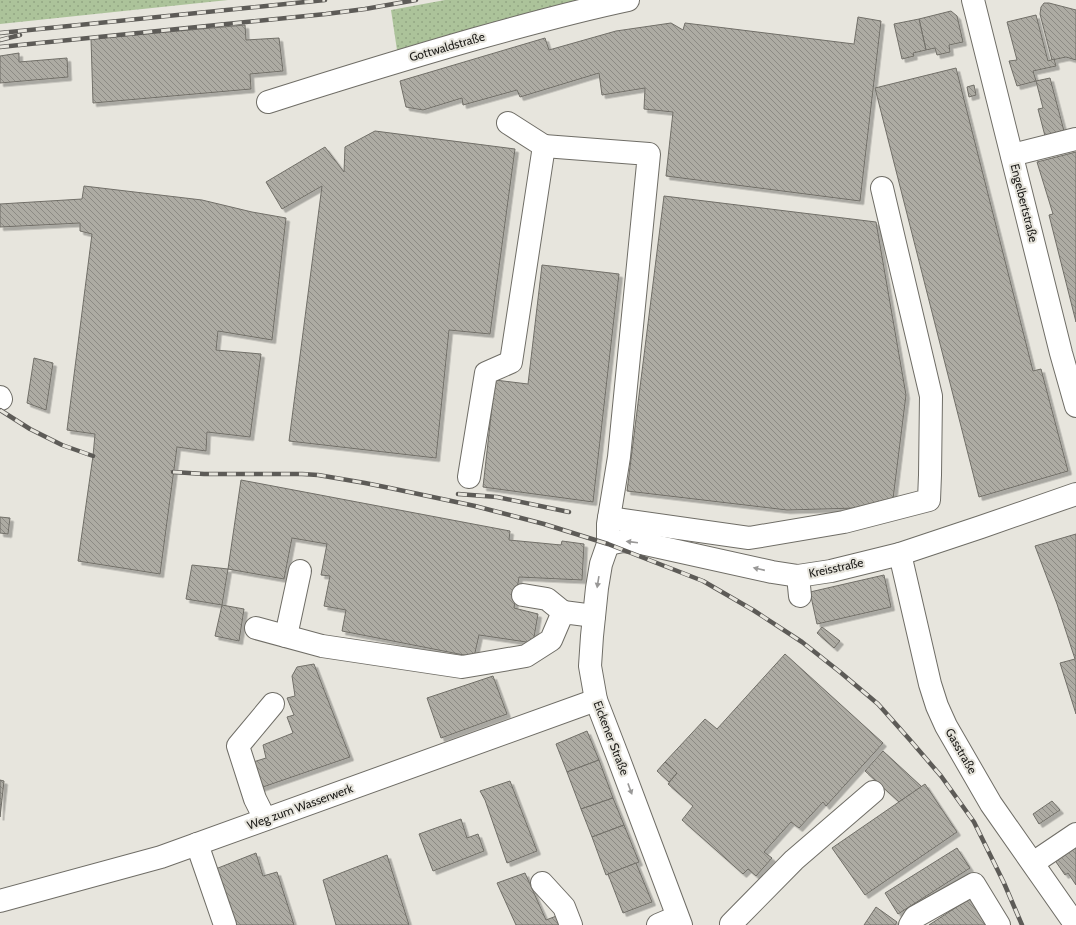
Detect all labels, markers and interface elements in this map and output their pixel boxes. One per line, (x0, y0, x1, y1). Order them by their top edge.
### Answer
street label: Gottwaldstraße (407, 29, 486, 64)
street label: Engelbertstraße (1007, 162, 1041, 244)
one-way arrow (626, 539, 638, 545)
street label: Kreisstraße (807, 554, 865, 581)
one-way arrow (753, 566, 766, 572)
one-way arrow (595, 576, 601, 588)
street label: Eickener Straße (590, 698, 633, 777)
street label: Gasstraße (942, 725, 980, 776)
street label: Weg zum Wasserwerk (245, 780, 355, 833)
one-way arrow (627, 783, 633, 795)

